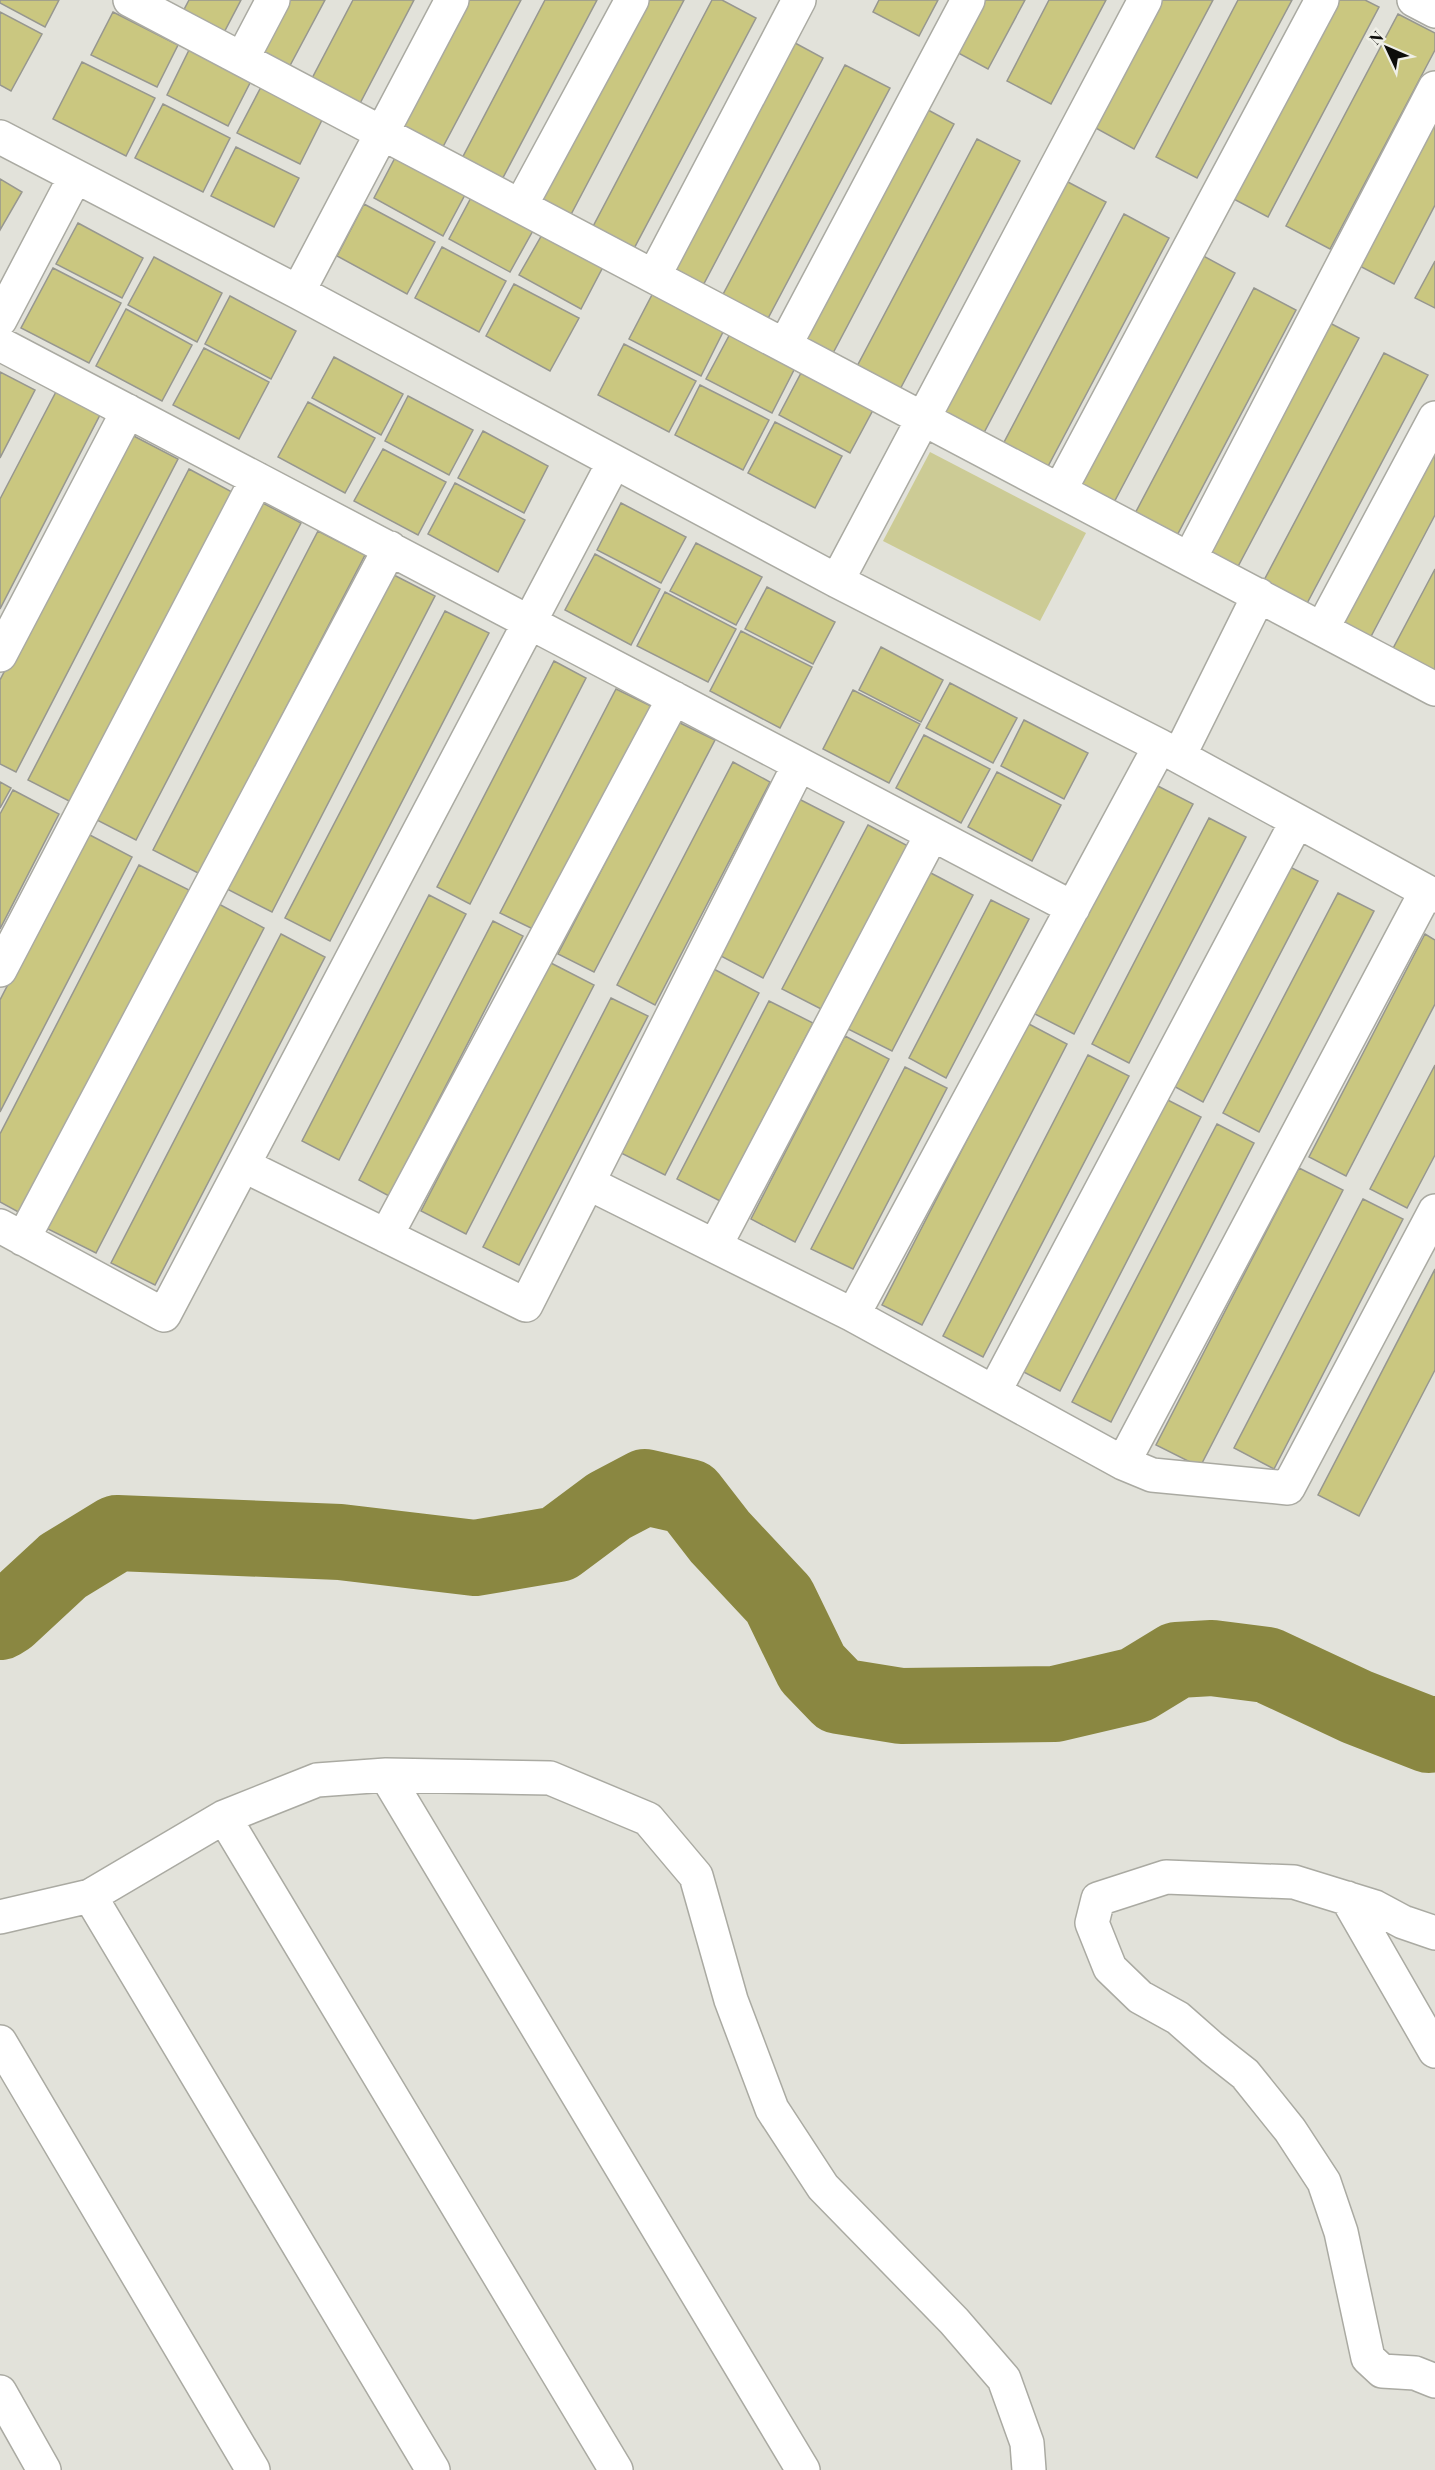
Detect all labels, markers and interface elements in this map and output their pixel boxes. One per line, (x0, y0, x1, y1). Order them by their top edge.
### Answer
north arrow (1357, 18, 1417, 78)
text: N (1364, 25, 1388, 49)

